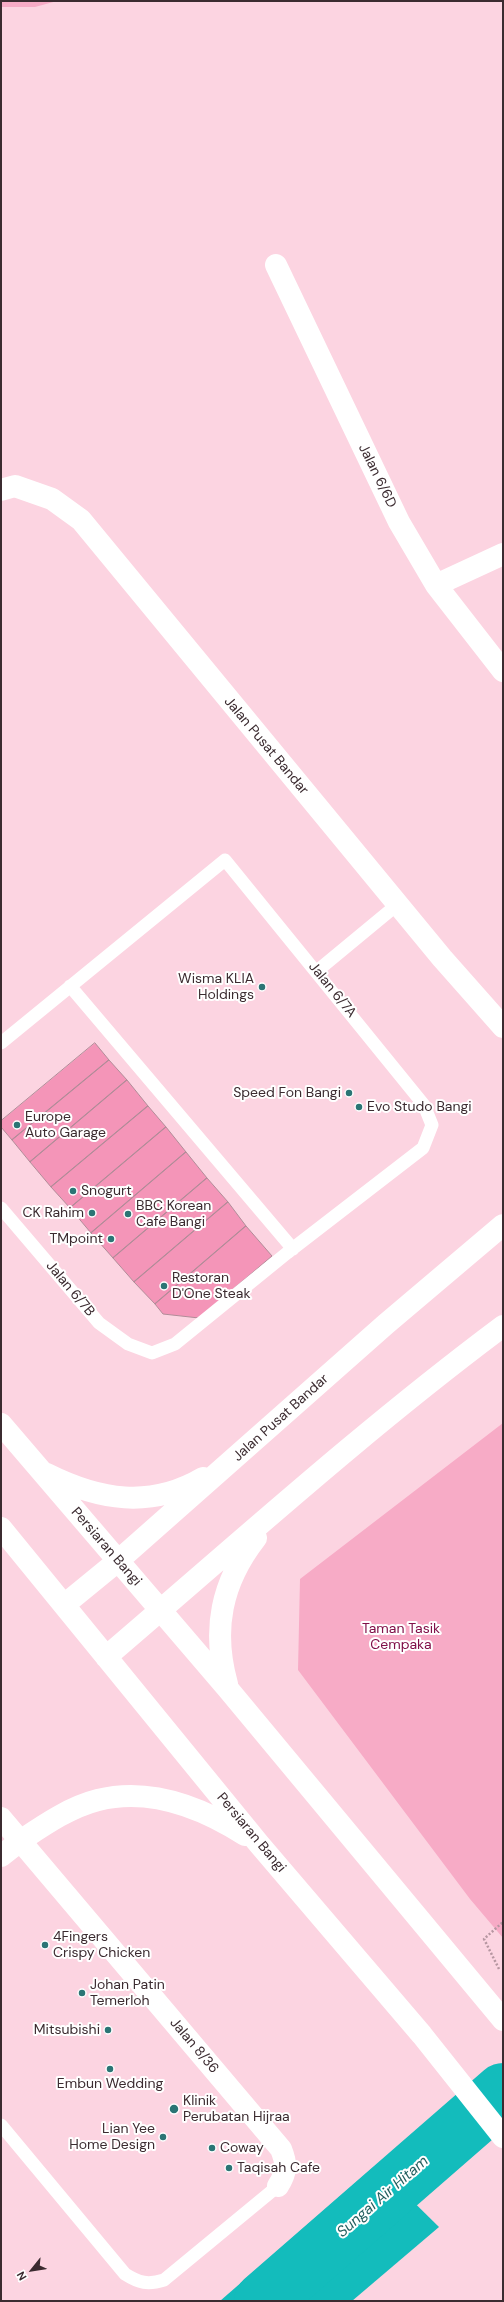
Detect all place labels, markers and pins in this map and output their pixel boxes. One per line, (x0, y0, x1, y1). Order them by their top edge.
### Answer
place label: Wisma KLIA Holdings (178, 971, 254, 1004)
marker: Wisma KLIA Holdings (257, 982, 267, 992)
place label: Speed Fon Bangi (233, 1085, 341, 1101)
marker: Speed Fon Bangi (344, 1088, 354, 1098)
place label: Evo Studo Bangi (367, 1099, 472, 1115)
marker: Evo Studo Bangi (354, 1102, 364, 1112)
place label: Europe Auto Garage (25, 1109, 106, 1142)
marker: Europe Auto Garage (12, 1120, 22, 1130)
place label: Snogurt (81, 1183, 132, 1199)
marker: Snogurt (68, 1186, 78, 1196)
place label: BBC Korean Cafe Bangi (136, 1198, 211, 1230)
place label: CK Rahim (22, 1205, 84, 1221)
marker: CK Rahim (87, 1208, 97, 1218)
marker: BBC Korean Cafe Bangi (123, 1209, 133, 1219)
place label: TMpoint (49, 1231, 103, 1247)
marker: TMpoint (106, 1234, 116, 1244)
place label: Restoran D'One Steak (172, 1270, 250, 1302)
marker: Restoran D'One Steak (159, 1281, 169, 1291)
place label: 4Fingers Crispy Chicken (53, 1929, 150, 1962)
marker: 4Fingers Crispy Chicken (40, 1940, 50, 1950)
place label: Johan Patin Temerloh (90, 1977, 165, 2010)
marker: Johan Patin Temerloh (77, 1988, 87, 1998)
place label: Mitsubishi (34, 2022, 100, 2038)
marker: Mitsubishi (103, 2025, 113, 2035)
marker: Embun Wedding (105, 2064, 115, 2074)
place label: Embun Wedding (57, 2076, 163, 2092)
place label: Klinik Perubatan Hijraa (183, 2093, 290, 2126)
marker: Klinik Perubatan Hijraa (168, 2103, 180, 2115)
place label: Lian Yee Home Design (69, 2121, 155, 2154)
marker: Lian Yee Home Design (158, 2132, 168, 2142)
place label: Coway (220, 2140, 264, 2156)
marker: Coway (207, 2143, 217, 2153)
place label: Taqisah Cafe (237, 2160, 320, 2176)
marker: Taqisah Cafe (224, 2163, 234, 2173)

